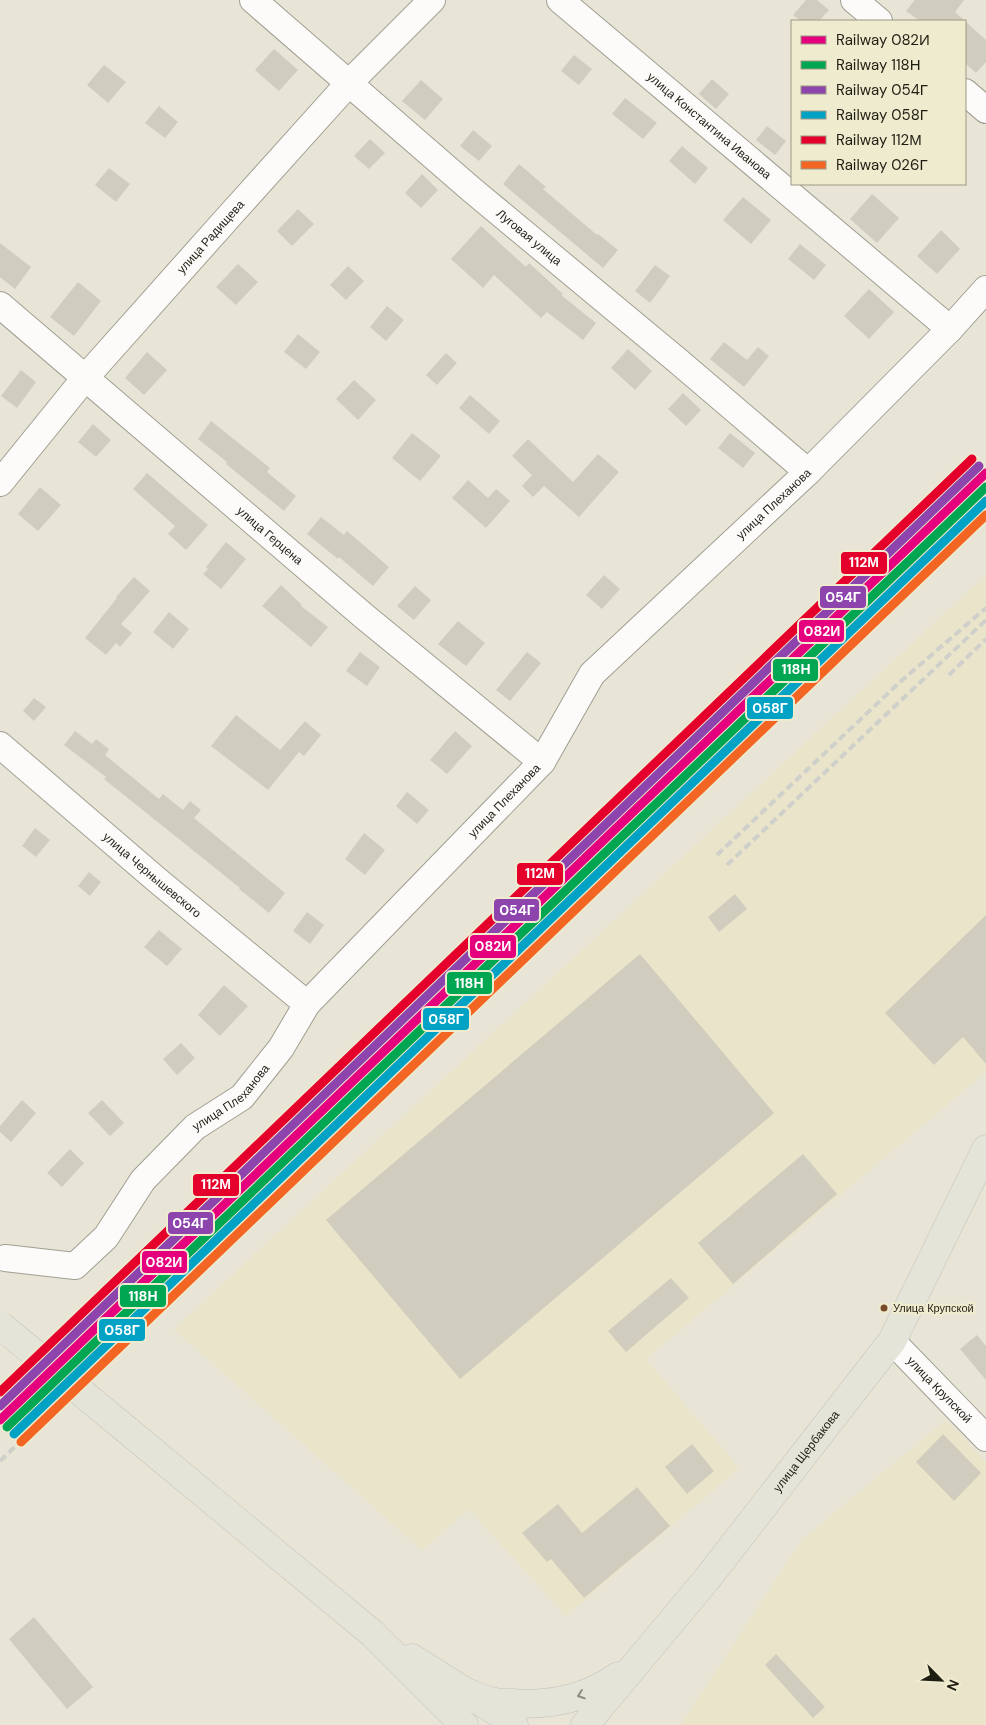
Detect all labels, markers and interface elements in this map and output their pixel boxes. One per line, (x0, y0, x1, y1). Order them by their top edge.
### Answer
legend (791, 20, 966, 185)
text: Railway 082И (836, 30, 930, 50)
text: Railway 118Н (836, 55, 921, 75)
street label: улица Константина Иванова (644, 69, 775, 183)
text: Railway 054Г (836, 80, 928, 100)
text: Railway 058Г (836, 105, 928, 125)
text: Railway 112М (836, 130, 922, 150)
text: Railway 026Г (836, 155, 928, 175)
street label: улица Радищева (174, 197, 248, 277)
street label: Луговая улица (493, 205, 565, 269)
street label: улица Плеханова (733, 465, 815, 543)
street label: улица Герцена (233, 503, 306, 569)
line badge: 112М (840, 551, 888, 575)
text: 112М (849, 553, 879, 571)
line badge: 054Г (819, 585, 867, 609)
text: 054Г (825, 588, 861, 606)
line badge: 082И (798, 619, 845, 643)
text: 082И (804, 622, 840, 640)
line badge: 118Н (772, 658, 819, 682)
text: 118Н (781, 660, 811, 678)
line badge: 058Г (746, 696, 794, 720)
text: 058Г (752, 699, 788, 717)
street label: улица Плеханова (465, 760, 544, 841)
street label: улица Чернышевского (99, 829, 205, 921)
line badge: 112М (516, 862, 564, 886)
text: 112М (525, 864, 555, 882)
line badge: 054Г (493, 898, 540, 922)
text: 054Г (499, 901, 535, 919)
line badge: 082И (469, 934, 517, 959)
text: 082И (475, 937, 511, 955)
line badge: 118Н (446, 971, 493, 995)
text: 118Н (454, 974, 484, 992)
line badge: 058Г (422, 1007, 470, 1031)
text: 058Г (428, 1010, 464, 1028)
street label: улица Плеханова (189, 1061, 273, 1135)
line badge: 112М (192, 1173, 240, 1197)
text: 112М (201, 1175, 231, 1193)
line badge: 054Г (167, 1211, 214, 1235)
text: 054Г (172, 1214, 208, 1232)
line badge: 082И (141, 1250, 188, 1274)
text: 082И (146, 1253, 182, 1271)
line badge: 118Н (119, 1284, 167, 1308)
text: 118Н (128, 1287, 158, 1305)
place label: Улица Крупской (893, 1301, 974, 1315)
marker: Улица Крупской (879, 1303, 889, 1313)
line badge: 058Г (98, 1318, 146, 1342)
text: 058Г (104, 1321, 140, 1339)
street label: улица Крупской (903, 1353, 975, 1427)
street label: улица Щербакова (770, 1407, 843, 1495)
north arrow (916, 1655, 966, 1705)
text: N (943, 1677, 963, 1694)
one-way arrow (577, 1690, 585, 1700)

